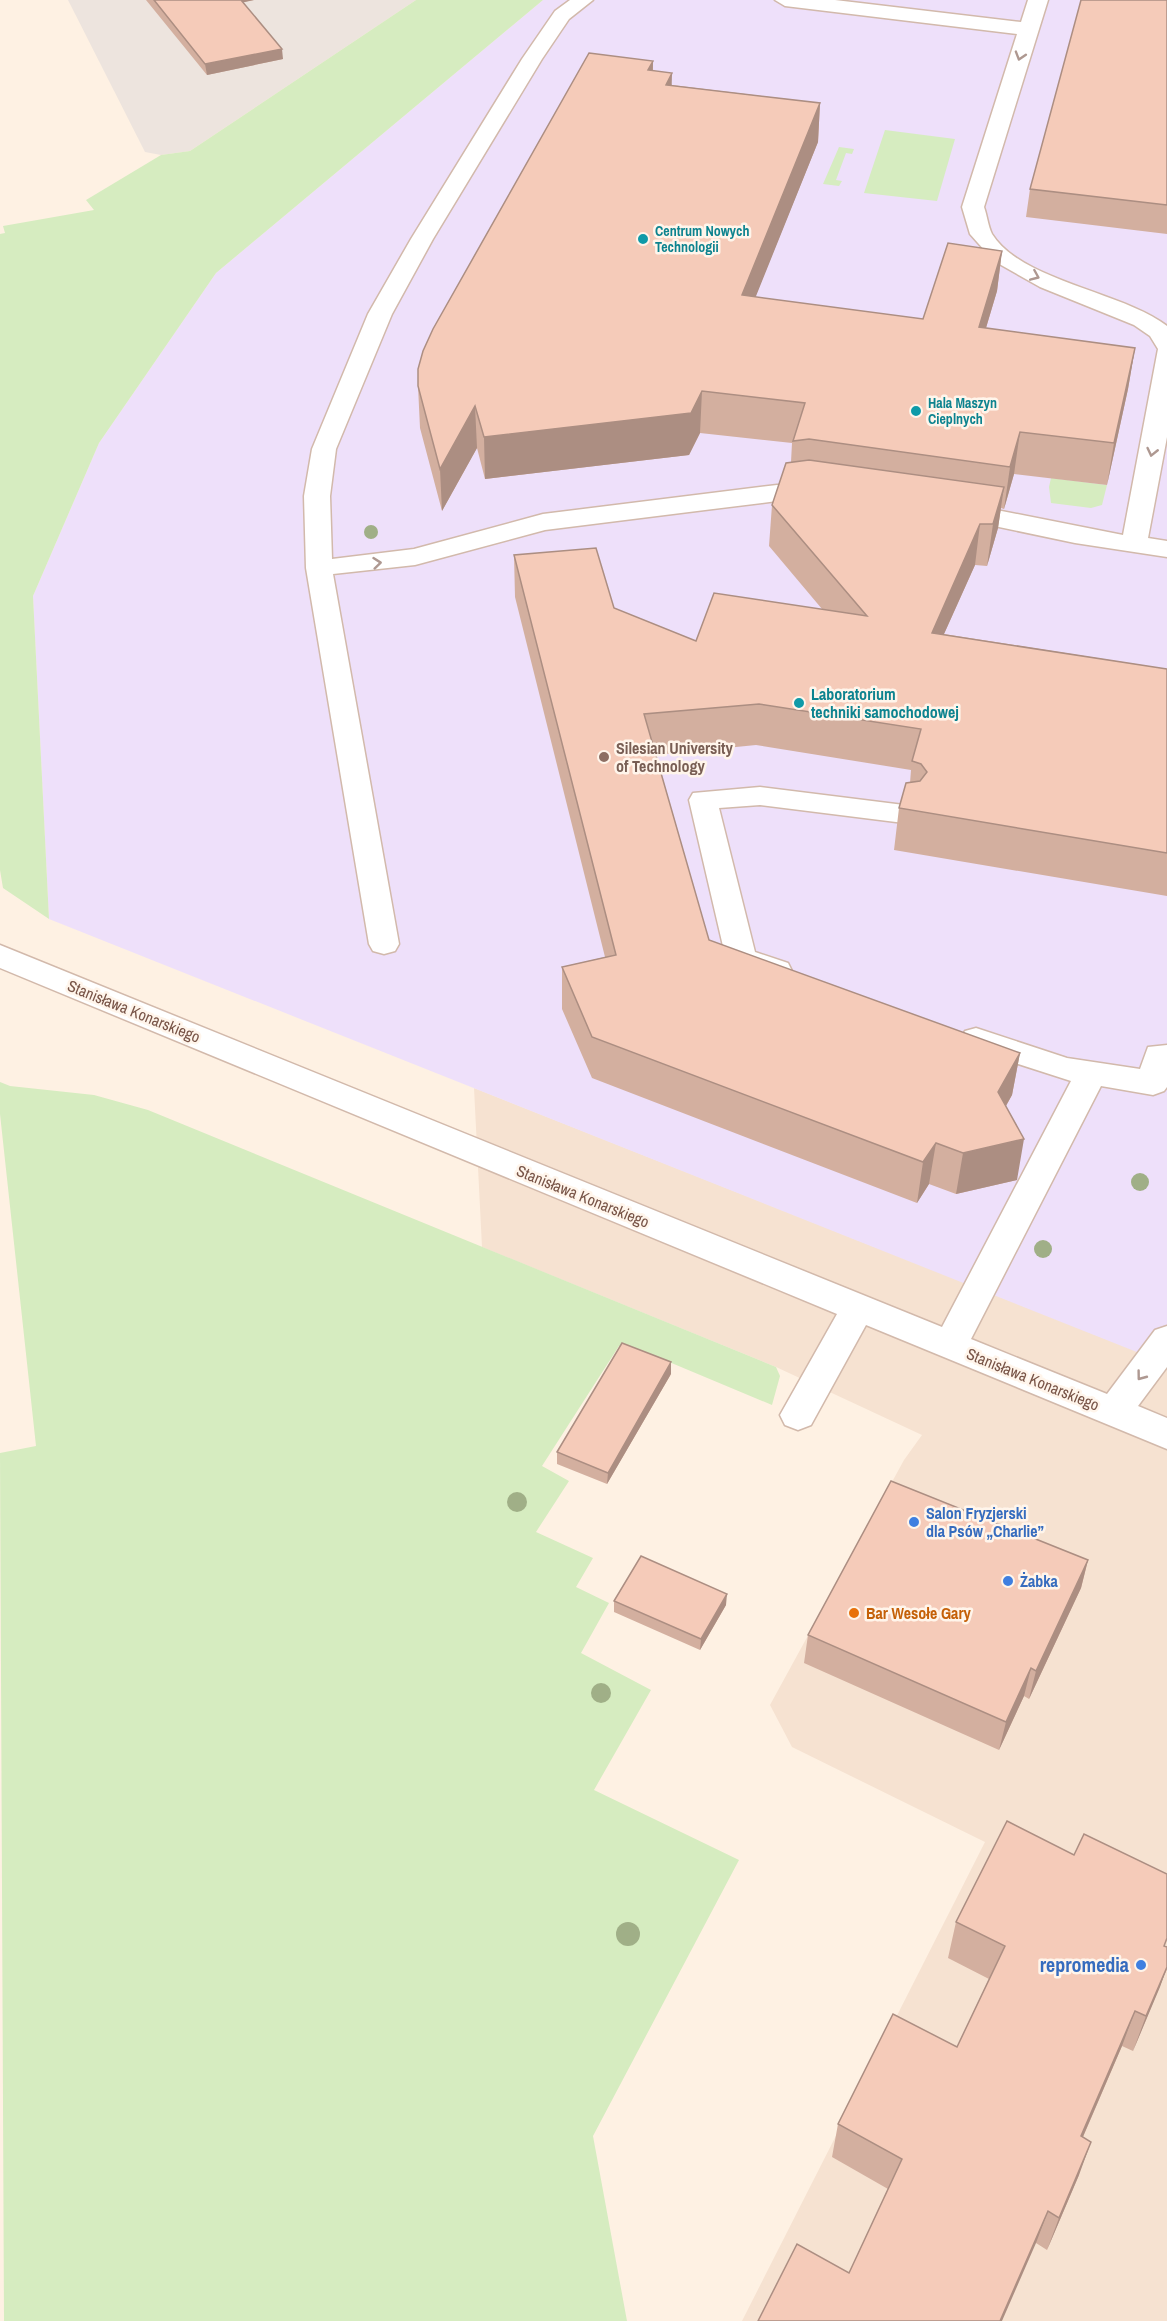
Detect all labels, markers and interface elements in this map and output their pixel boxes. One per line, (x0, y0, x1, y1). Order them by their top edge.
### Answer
one-way arrow (1015, 50, 1028, 61)
place label: Centrum Nowych Technologii (655, 222, 749, 256)
marker: Centrum Nowych Technologii (636, 232, 650, 246)
one-way arrow (1029, 269, 1040, 281)
place label: Hala Maszyn Cieplnych (928, 394, 997, 428)
marker: Hala Maszyn Cieplnych (909, 404, 923, 418)
one-way arrow (1146, 447, 1159, 457)
one-way arrow (373, 557, 382, 570)
place label: Laboratorium techniki samochodowej (811, 683, 959, 723)
marker: Laboratorium techniki samochodowej (792, 696, 806, 710)
place label: Silesian University of Technology (616, 737, 733, 777)
marker: Silesian University of Technology (597, 750, 611, 764)
street label: Stanisława Konarskiego (64, 974, 204, 1048)
street label: Stanisława Konarskiego (513, 1159, 653, 1233)
street label: Stanisława Konarskiego (963, 1342, 1103, 1416)
one-way arrow (1137, 1370, 1148, 1381)
place label: Salon Fryzjerski dla Psów „Charlie” (926, 1502, 1044, 1542)
marker: Salon Fryzjerski dla Psów „Charlie” (907, 1515, 921, 1529)
place label: Żabka (1020, 1570, 1059, 1592)
marker: Żabka (1001, 1574, 1015, 1588)
place label: Bar Wesołe Gary (866, 1602, 971, 1624)
marker: Bar Wesołe Gary (847, 1606, 861, 1620)
place label: repromedia (1040, 1951, 1129, 1978)
marker: repromedia (1134, 1958, 1148, 1972)

